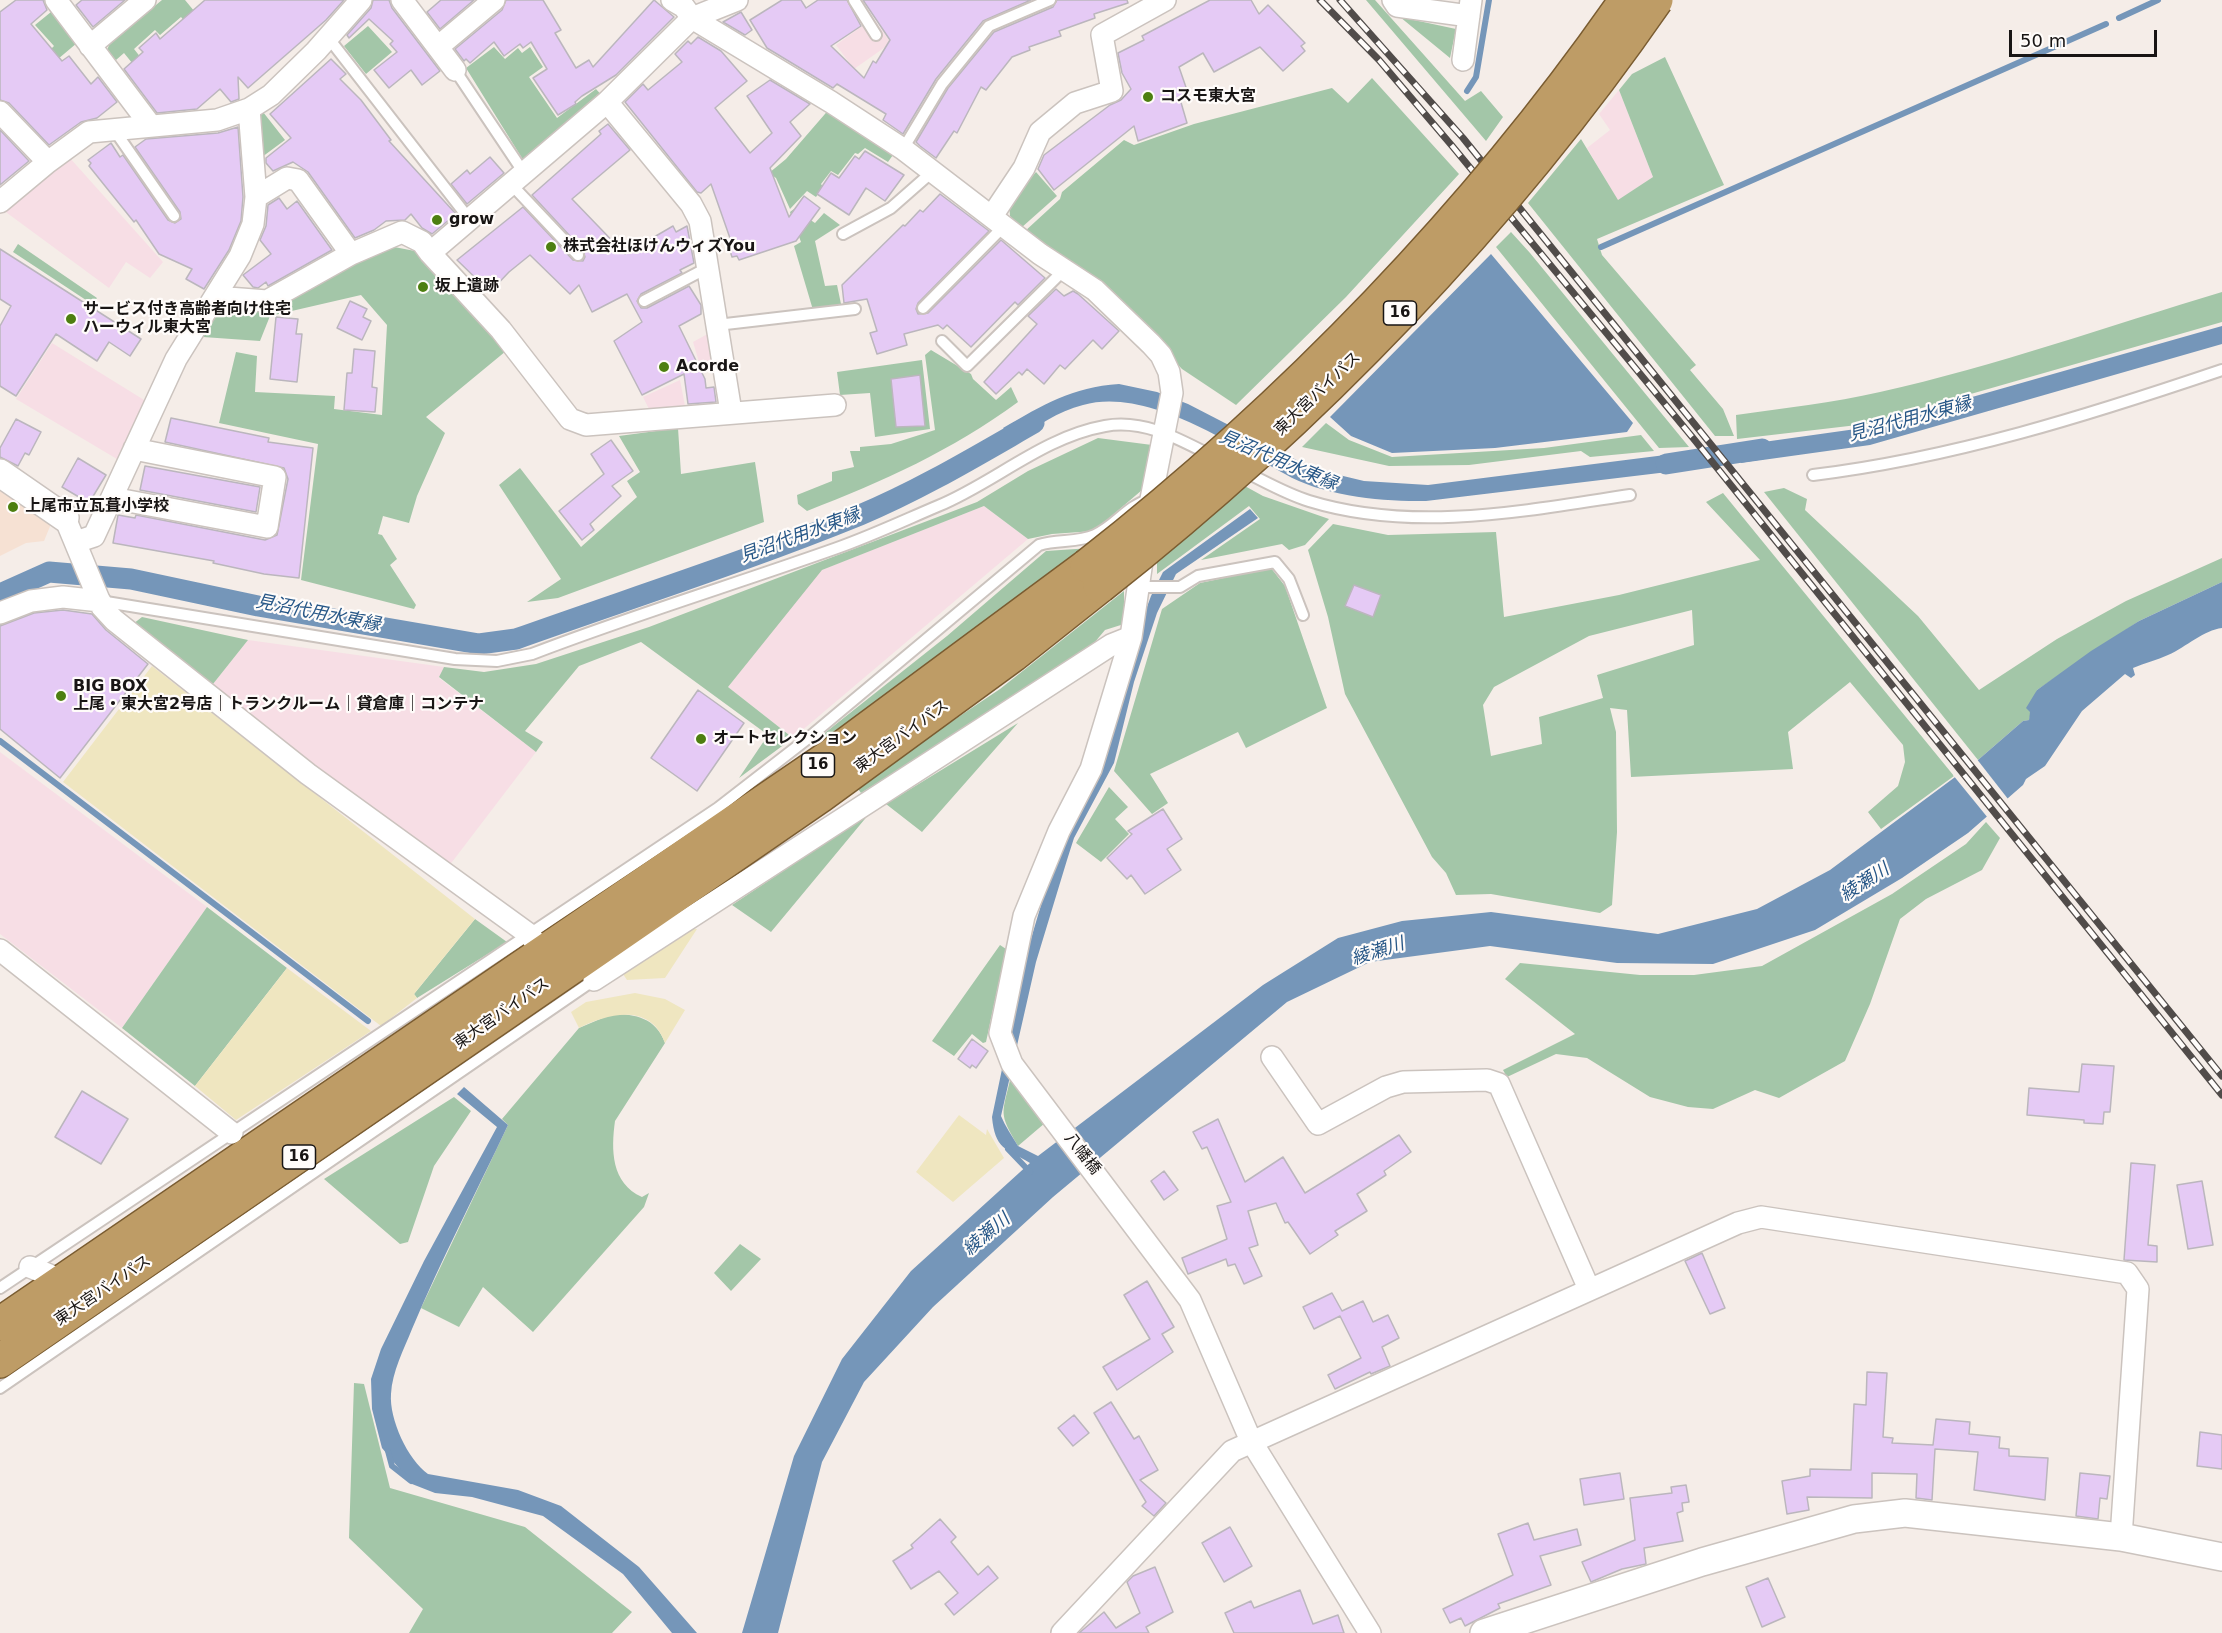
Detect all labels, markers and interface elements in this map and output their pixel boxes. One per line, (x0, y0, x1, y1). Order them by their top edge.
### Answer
scale bar (2012, 18, 2160, 56)
text: 50 m (2020, 30, 2066, 51)
place label: コスモ東大宮 (1160, 87, 1256, 107)
marker: コスモ東大宮 (1141, 90, 1155, 104)
place label: grow (449, 210, 494, 230)
marker: grow (430, 213, 444, 227)
place label: 株式会社ほけんウィズYou (563, 237, 755, 257)
marker: 株式会社ほけんウィズYou (544, 240, 558, 254)
place label: 坂上遺跡 (435, 277, 499, 297)
marker: 坂上遺跡 (416, 280, 430, 294)
place label: サービス付き高齢者向け住宅 ハーウィル東大宮 (83, 300, 291, 338)
road number: 16 (1384, 301, 1416, 325)
marker: サービス付き高齢者向け住宅 ハーウィル東大宮 (64, 312, 78, 326)
street label: 東大宮バイパス (1271, 348, 1365, 440)
place label: Acorde (676, 357, 739, 377)
marker: Acorde (657, 360, 671, 374)
water label: 見沼代用水東縁 (1846, 393, 1974, 447)
water label: 見沼代用水東縁 (1216, 426, 1340, 496)
place label: 上尾市立瓦葺小学校 (25, 497, 169, 517)
marker: 上尾市立瓦葺小学校 (6, 500, 20, 514)
water label: 見沼代用水東縁 (737, 504, 863, 568)
water label: 見沼代用水東縁 (254, 591, 382, 637)
place label: BIG BOX 上尾・東大宮2号店｜トランクルーム｜貸倉庫｜コンテナ (73, 677, 484, 715)
marker: BIG BOX 上尾・東大宮2号店｜トランクルーム｜貸倉庫｜コンテナ (54, 689, 68, 703)
street label: 東大宮バイパス (851, 696, 953, 778)
place label: オートセレクション (713, 729, 857, 749)
marker: オートセレクション (694, 732, 708, 746)
road number: 16 (802, 753, 834, 777)
water label: 綾瀬川 (1836, 859, 1894, 907)
water label: 綾瀬川 (1349, 933, 1407, 971)
street label: 東大宮バイパス (451, 974, 553, 1054)
street label: 八幡橋 (1060, 1129, 1104, 1179)
road number: 16 (282, 1145, 316, 1169)
water label: 綾瀬川 (959, 1209, 1015, 1261)
street label: 東大宮バイパス (51, 1252, 155, 1330)

